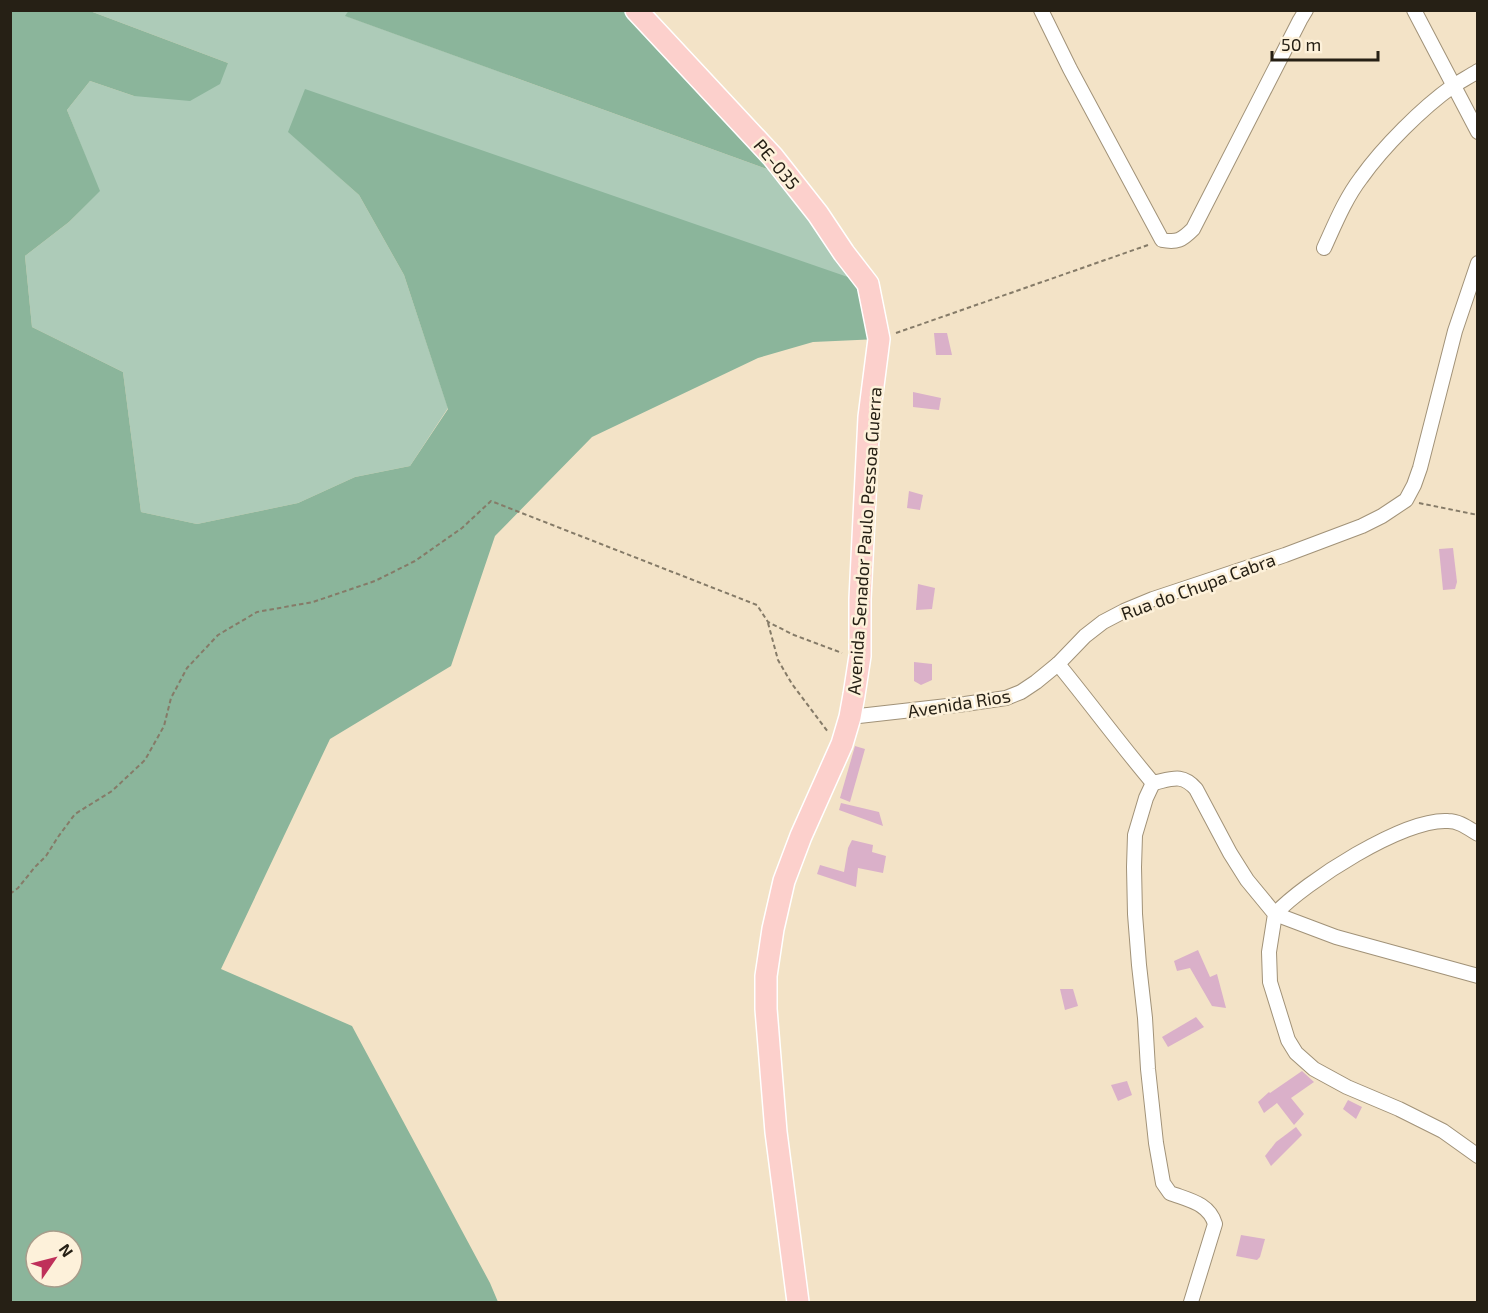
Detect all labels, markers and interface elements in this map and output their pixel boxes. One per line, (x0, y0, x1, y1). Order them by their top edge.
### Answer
scale bar (1272, 24, 1378, 62)
text: 50 m (1281, 33, 1321, 55)
street label: PE-035 (750, 134, 804, 194)
street label: Avenida Senador Paulo Pessoa Guerra (842, 386, 886, 696)
street label: Rua do Chupa Cabra (1118, 548, 1278, 624)
street label: Avenida Rios (906, 684, 1012, 722)
north arrow (24, 1229, 84, 1289)
text: N (56, 1240, 78, 1260)

